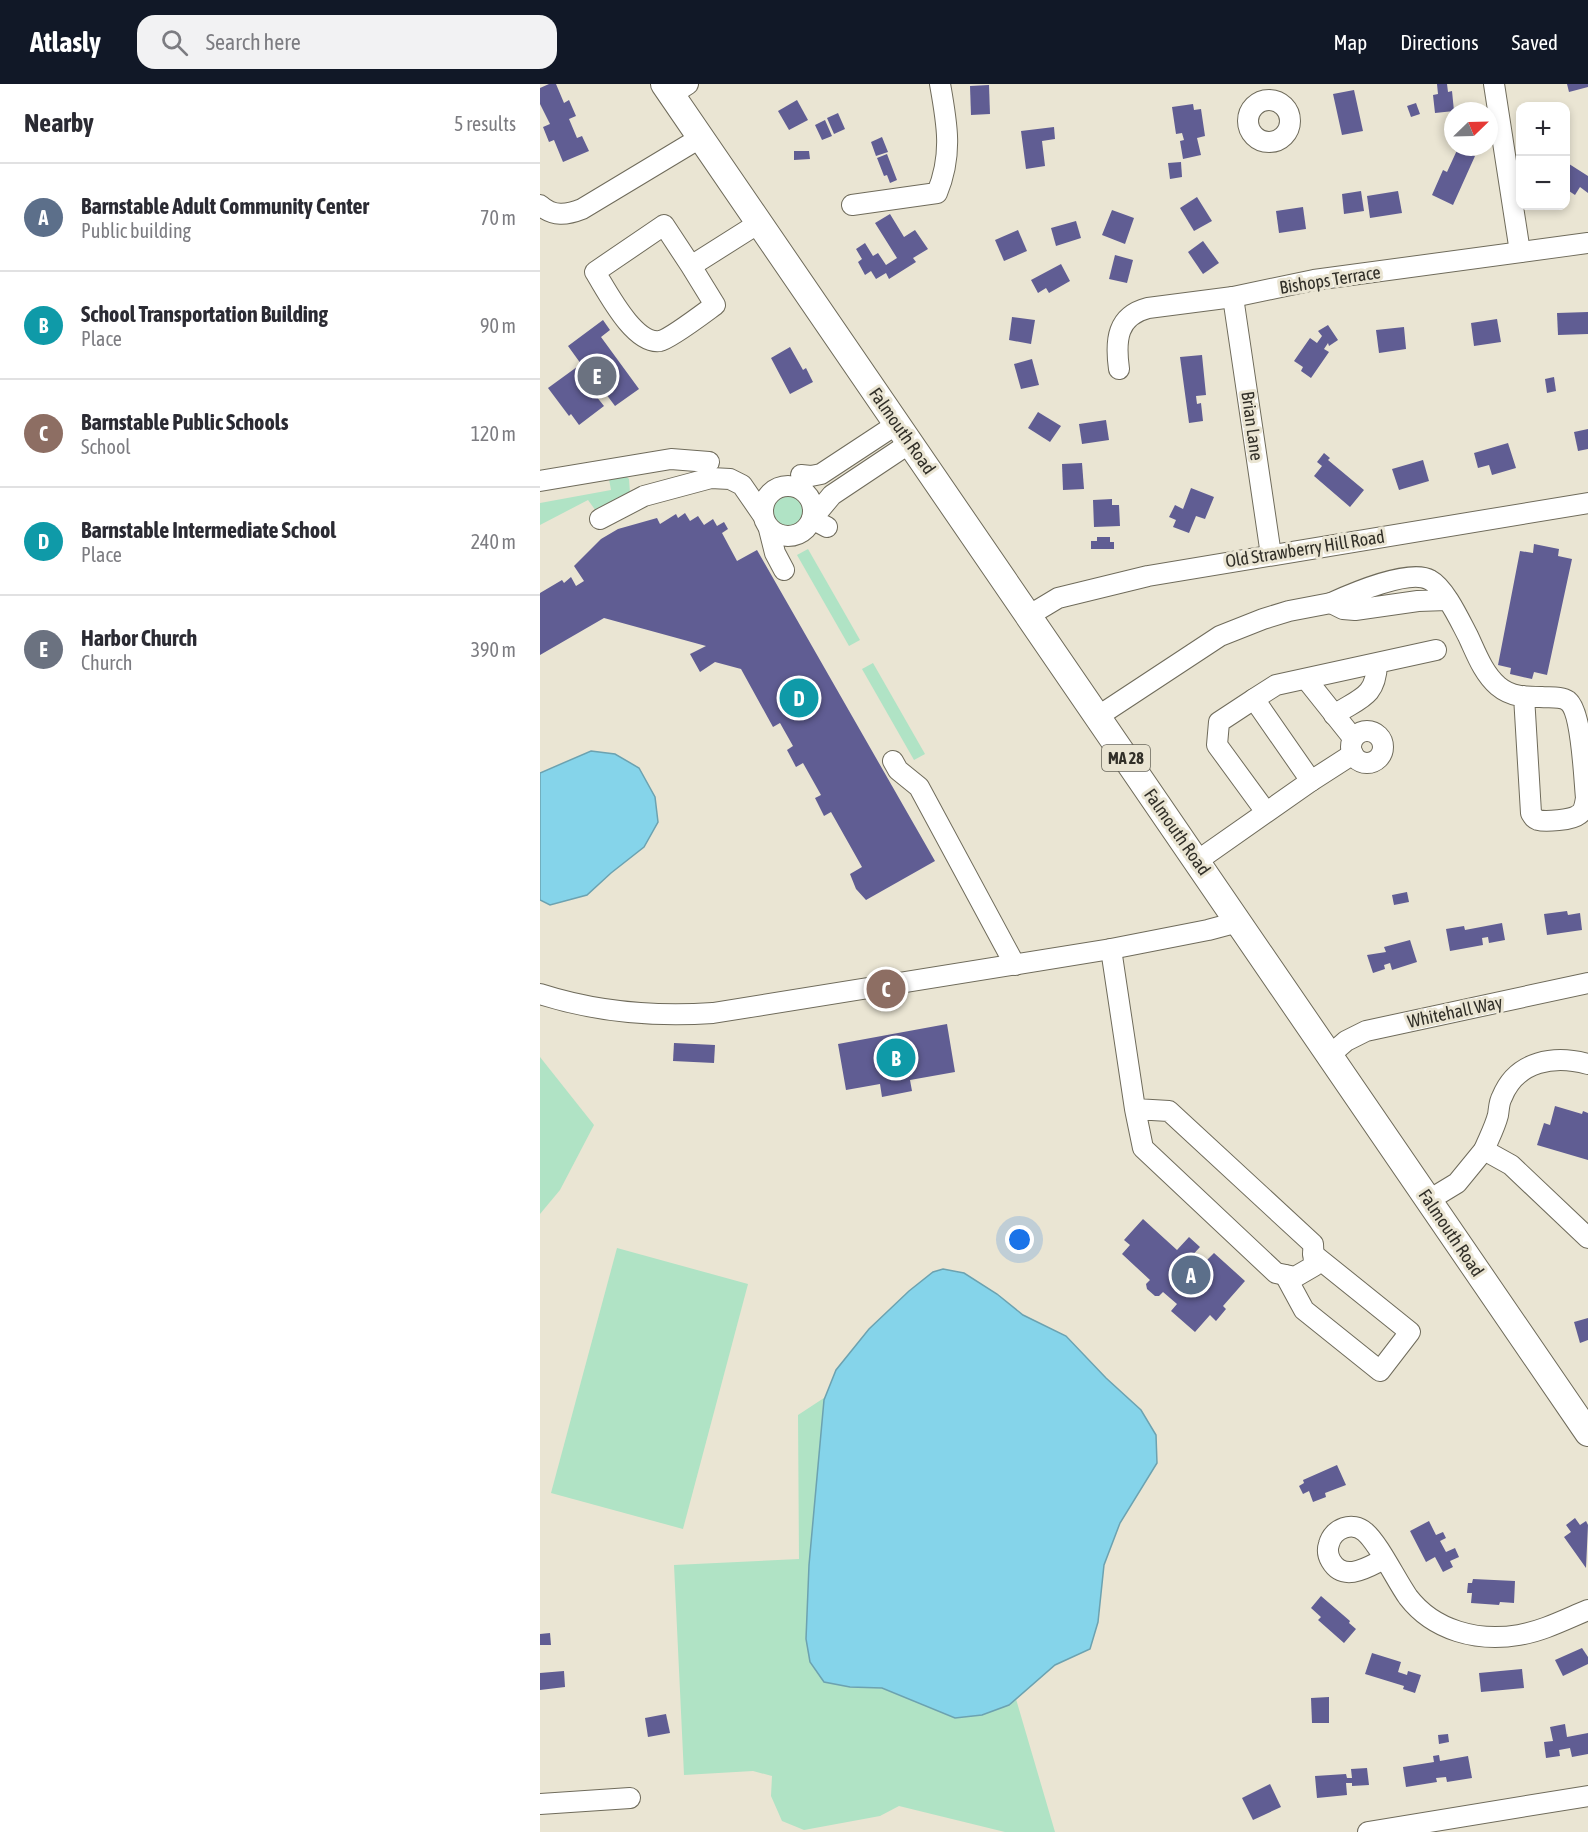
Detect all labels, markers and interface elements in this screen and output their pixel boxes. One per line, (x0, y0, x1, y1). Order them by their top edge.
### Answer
search box (137, 15, 557, 69)
text: Atlasly (30, 26, 101, 58)
icon: search (158, 26, 191, 59)
text: Search here (206, 29, 301, 55)
text: Map (1333, 30, 1367, 54)
text: Directions (1400, 30, 1479, 54)
text: Saved (1512, 30, 1558, 54)
north arrow (1444, 102, 1498, 156)
map controls (1516, 102, 1570, 210)
button: + (1516, 102, 1570, 156)
text: Nearby (24, 108, 94, 138)
text: 5 results (454, 112, 516, 135)
button: − (1516, 156, 1570, 210)
text: Barnstable Adult Community Center (81, 193, 369, 219)
text: A (39, 206, 48, 229)
text: 70 m (480, 206, 516, 229)
text: Public building (81, 219, 191, 242)
street label: Bishops Terrace (1278, 261, 1382, 298)
text: School Transportation Building (81, 301, 328, 327)
text: B (39, 314, 48, 337)
text: 90 m (480, 314, 516, 337)
text: Place (81, 327, 122, 350)
pin: E (578, 354, 616, 398)
street label: Falmouth Road (865, 383, 940, 478)
street label: Brian Lane (1237, 390, 1268, 462)
text: Barnstable Public Schools (81, 409, 288, 435)
text: C (39, 422, 48, 445)
text: 120 m (471, 422, 516, 445)
text: School (81, 435, 131, 458)
text: Barnstable Intermediate School (81, 517, 336, 543)
street label: Old Strawberry Hill Road (1224, 526, 1386, 571)
text: D (38, 530, 49, 553)
text: 240 m (471, 530, 516, 553)
text: Place (81, 543, 122, 566)
text: Harbor Church (81, 625, 197, 651)
text: E (39, 638, 48, 661)
text: 390 m (471, 638, 516, 661)
text: Church (81, 651, 132, 674)
pin: D (780, 676, 818, 720)
road number: MA 28 (1102, 745, 1150, 771)
street label: Falmouth Road (1140, 784, 1215, 879)
pin: C (866, 966, 906, 1012)
street label: Whitehall Way (1406, 991, 1504, 1032)
pin: B (876, 1036, 916, 1080)
street label: Falmouth Road (1415, 1185, 1488, 1280)
your location (1005, 1225, 1034, 1254)
pin: A (1172, 1252, 1210, 1298)

